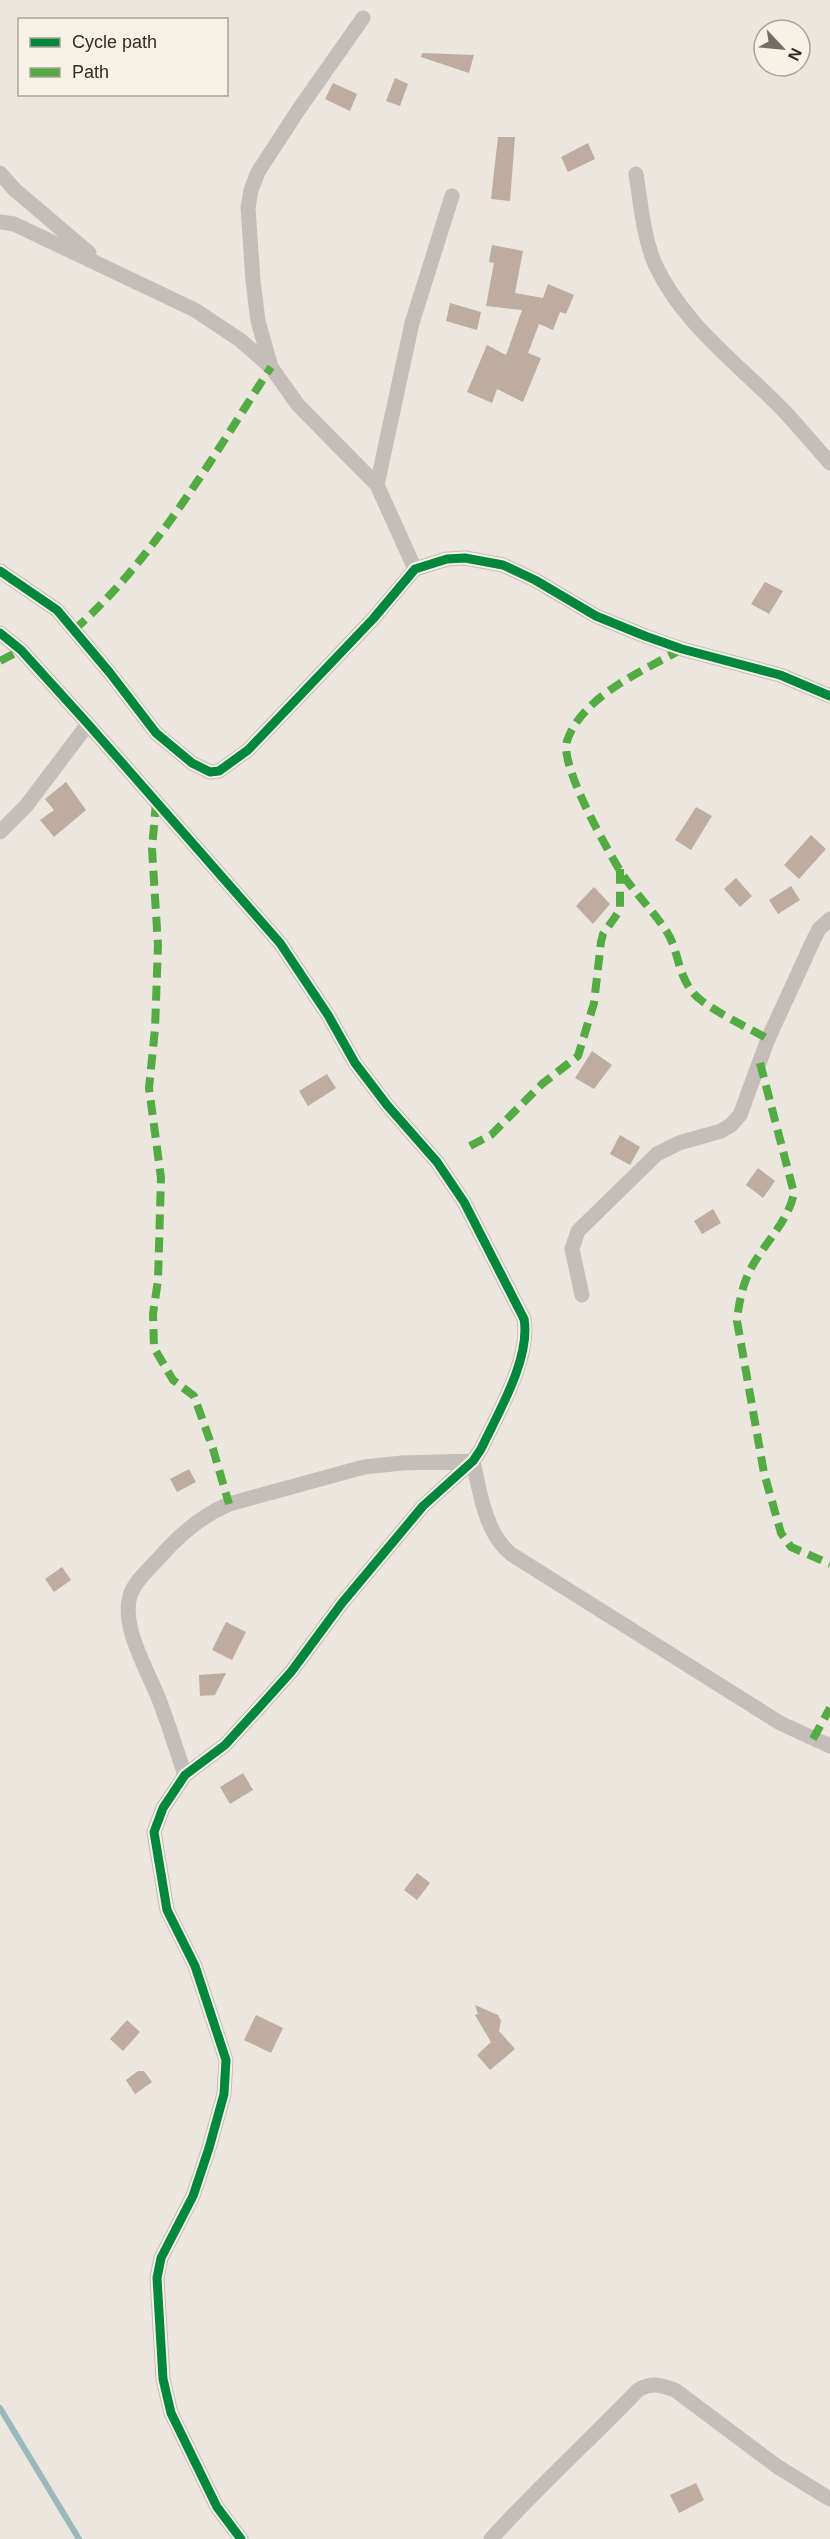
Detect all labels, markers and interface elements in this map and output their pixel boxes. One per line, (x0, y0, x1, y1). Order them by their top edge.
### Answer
legend (18, 18, 228, 96)
north arrow (752, 18, 812, 78)
text: Cycle path (72, 32, 157, 52)
text: N (785, 45, 805, 63)
text: Path (72, 62, 109, 82)

